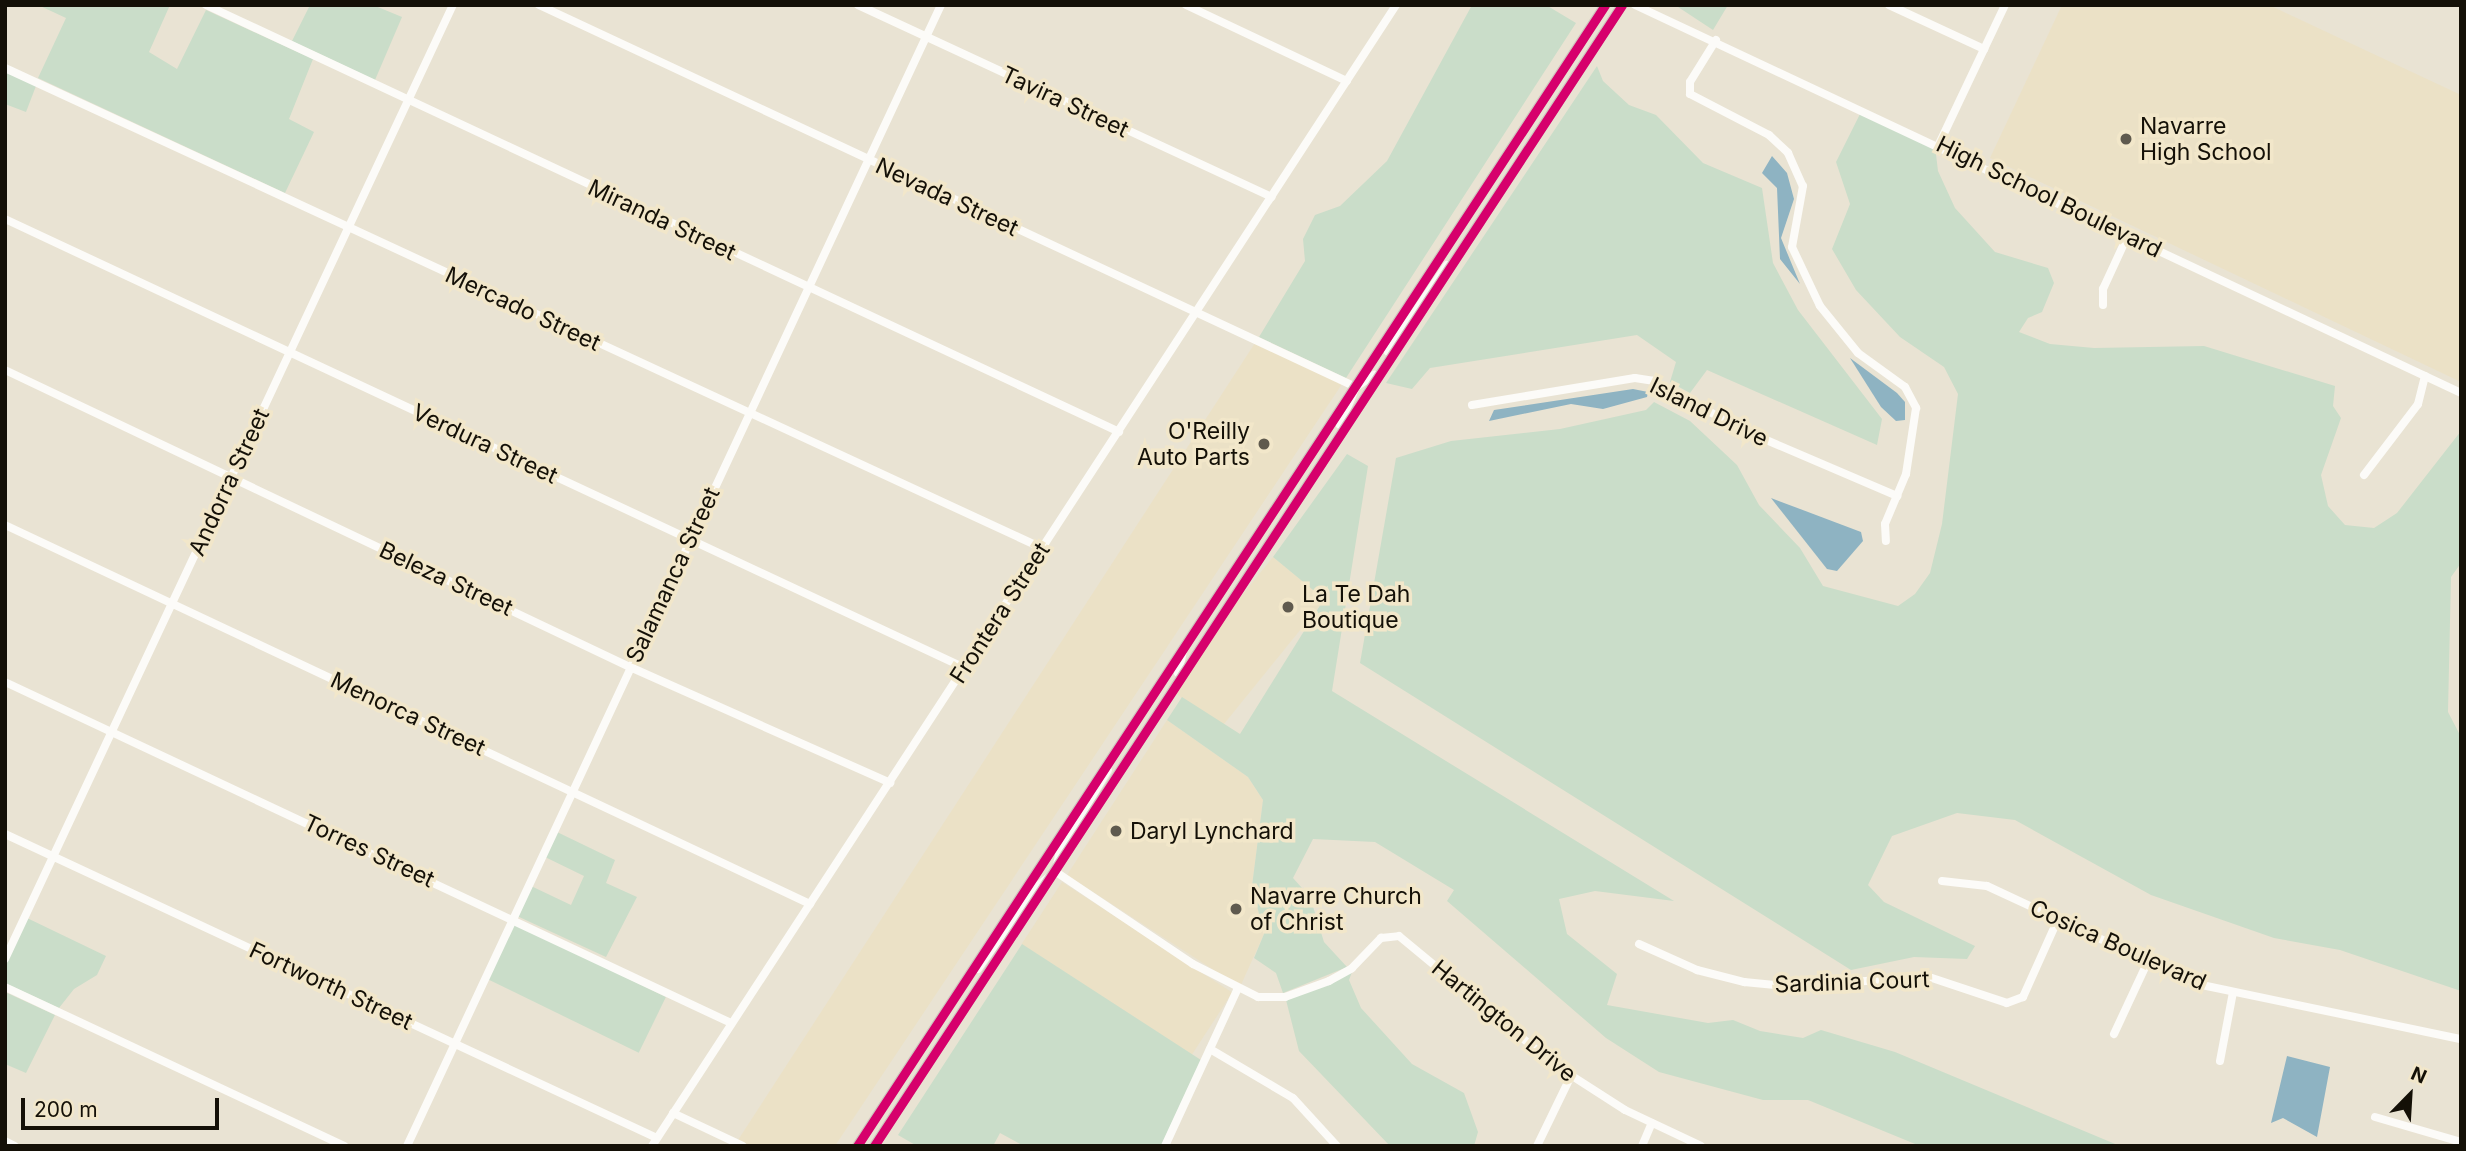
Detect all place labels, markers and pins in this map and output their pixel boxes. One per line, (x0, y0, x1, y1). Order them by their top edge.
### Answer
place label: Navarre High School (2140, 112, 2271, 166)
marker: Navarre High School (2118, 131, 2134, 147)
place label: O'Reilly Auto Parts (1137, 417, 1250, 471)
marker: O'Reilly Auto Parts (1256, 436, 1272, 452)
place label: La Te Dah Boutique (1302, 580, 1410, 634)
marker: La Te Dah Boutique (1280, 599, 1296, 615)
place label: Daryl Lynchard (1130, 817, 1294, 845)
marker: Daryl Lynchard (1108, 823, 1124, 839)
place label: Navarre Church of Christ (1250, 882, 1422, 936)
marker: Navarre Church of Christ (1228, 901, 1244, 917)

